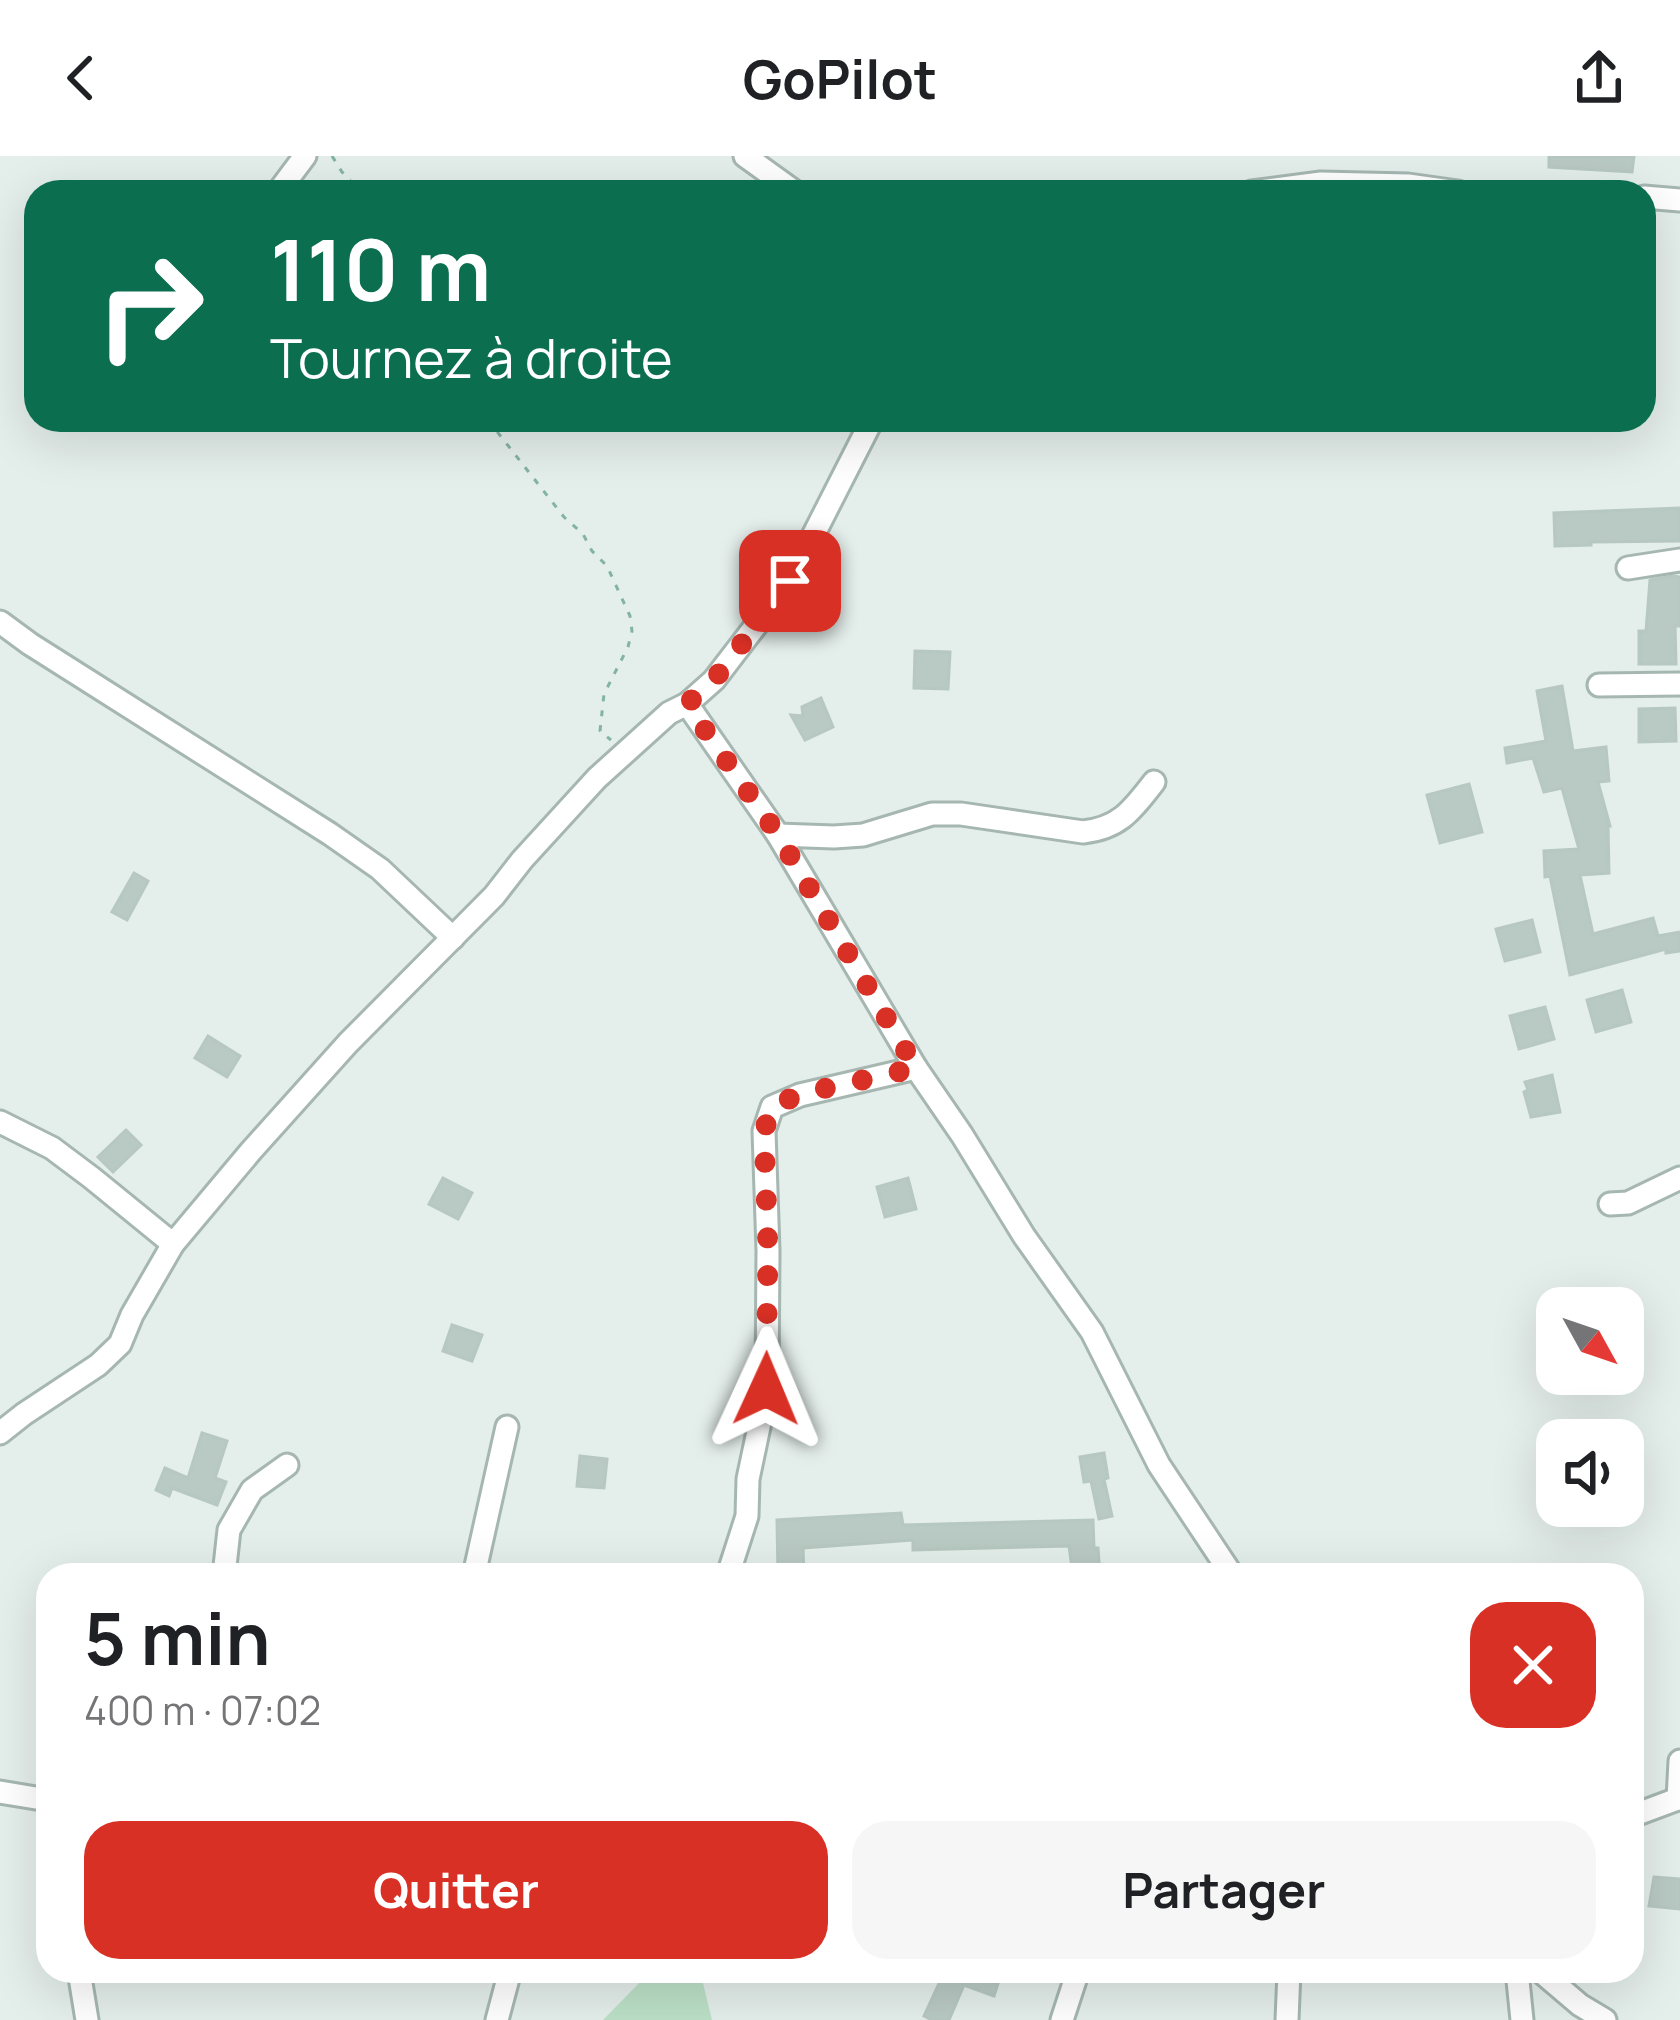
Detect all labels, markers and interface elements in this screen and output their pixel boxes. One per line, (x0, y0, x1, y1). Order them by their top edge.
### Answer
text: GoPilot (743, 41, 937, 115)
icon: back (48, 45, 114, 111)
icon: share (1566, 45, 1632, 111)
text: 110 m (270, 211, 491, 326)
icon: right (72, 228, 228, 384)
text: Tournez à droite (270, 320, 673, 394)
pin (739, 530, 841, 632)
icon: arrive (757, 548, 823, 614)
north arrow (1536, 1287, 1644, 1395)
map controls (1536, 1287, 1644, 1527)
position arrow (703, 1326, 829, 1452)
button: sound (1536, 1419, 1644, 1527)
text: 5 min (84, 1588, 271, 1687)
button: close (1470, 1602, 1596, 1728)
text: 400 m · 07:02 (84, 1683, 321, 1737)
button: Quitter (84, 1821, 828, 1959)
button: Partager (852, 1821, 1596, 1959)

